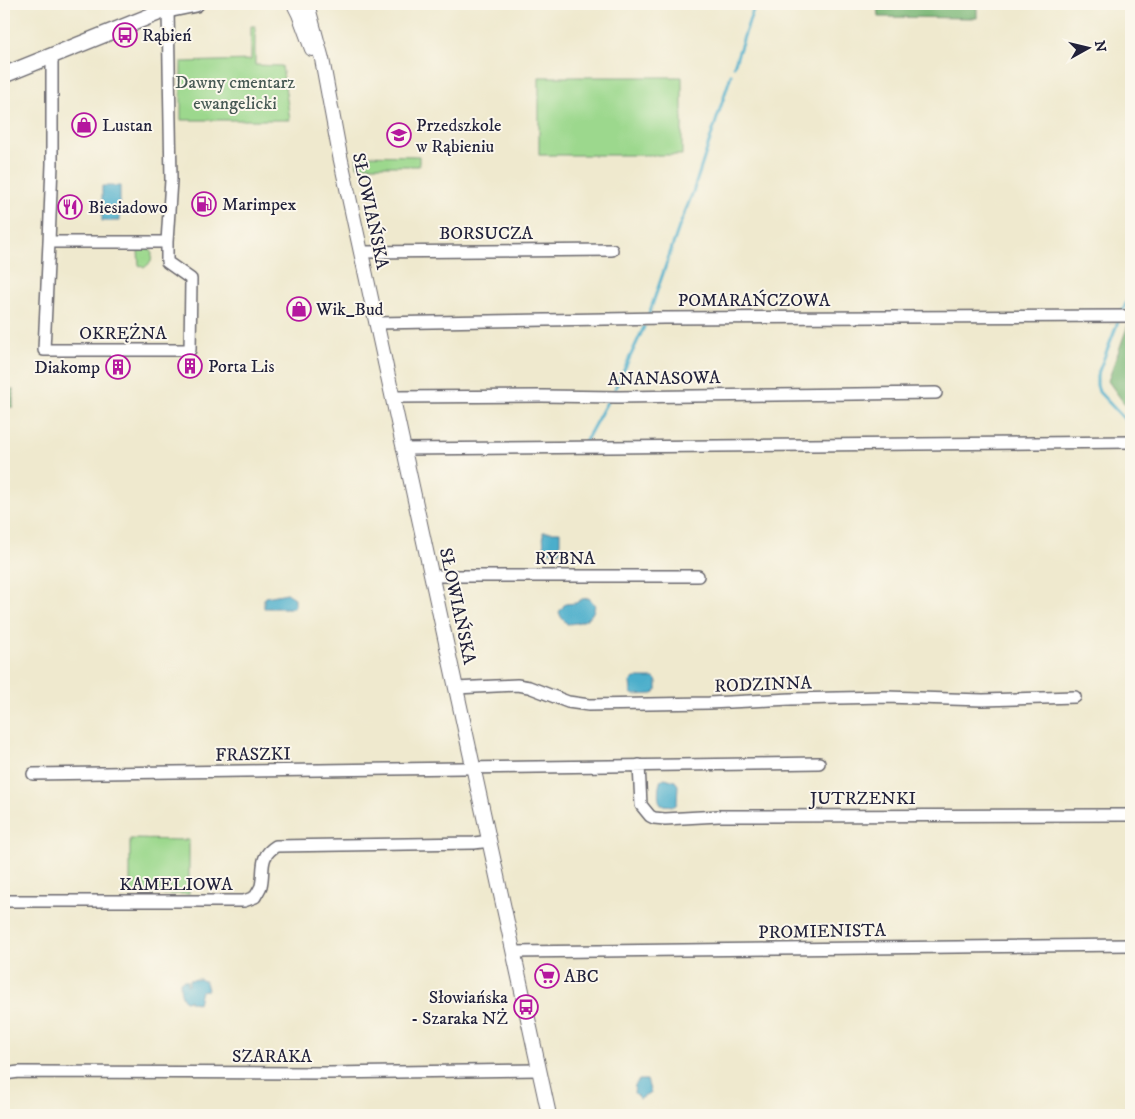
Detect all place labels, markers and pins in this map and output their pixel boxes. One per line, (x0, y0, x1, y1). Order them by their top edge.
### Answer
bus stop icon: Rąbień (112, 22, 138, 48)
place label: Rąbień (142, 25, 192, 47)
shop icon: Lustan (71, 112, 97, 138)
place label: Lustan (102, 115, 153, 137)
place label: Przedszkole w Rąbieniu (415, 115, 501, 158)
school or university icon: Przedszkole w Rąbieniu (386, 122, 412, 148)
fuel station icon: Marimpex (191, 191, 217, 217)
restaurant icon: Biesiadowo (57, 194, 83, 220)
place label: Marimpex (222, 194, 296, 216)
place label: Biesiadowo (88, 197, 168, 219)
shop icon: Wik_Bud (286, 296, 312, 322)
place label: Wik_Bud (315, 299, 384, 321)
building icon: Porta Lis (177, 353, 203, 379)
building icon: Diakomp (105, 354, 131, 380)
place label: Porta Lis (208, 356, 274, 378)
place label: Diakomp (34, 357, 100, 379)
supermarket icon: ABC (534, 963, 560, 989)
place label: ABC (564, 966, 599, 988)
place label: Słowiańska - Szaraka NŻ (411, 987, 508, 1030)
bus stop icon: Słowiańska - Szaraka NŻ (513, 994, 539, 1020)

